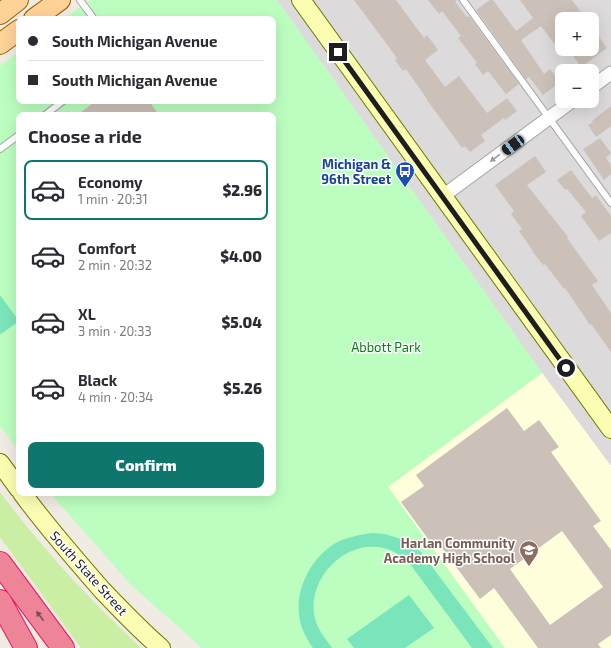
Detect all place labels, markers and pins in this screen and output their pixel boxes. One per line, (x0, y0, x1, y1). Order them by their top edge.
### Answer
place label: Michigan & 96th Street (321, 156, 392, 187)
bus stop icon: Michigan & 96th Street (394, 160, 416, 188)
place label: Harlan Community Academy High School (384, 535, 516, 566)
school or university icon: Harlan Community Academy High School (518, 539, 540, 567)

